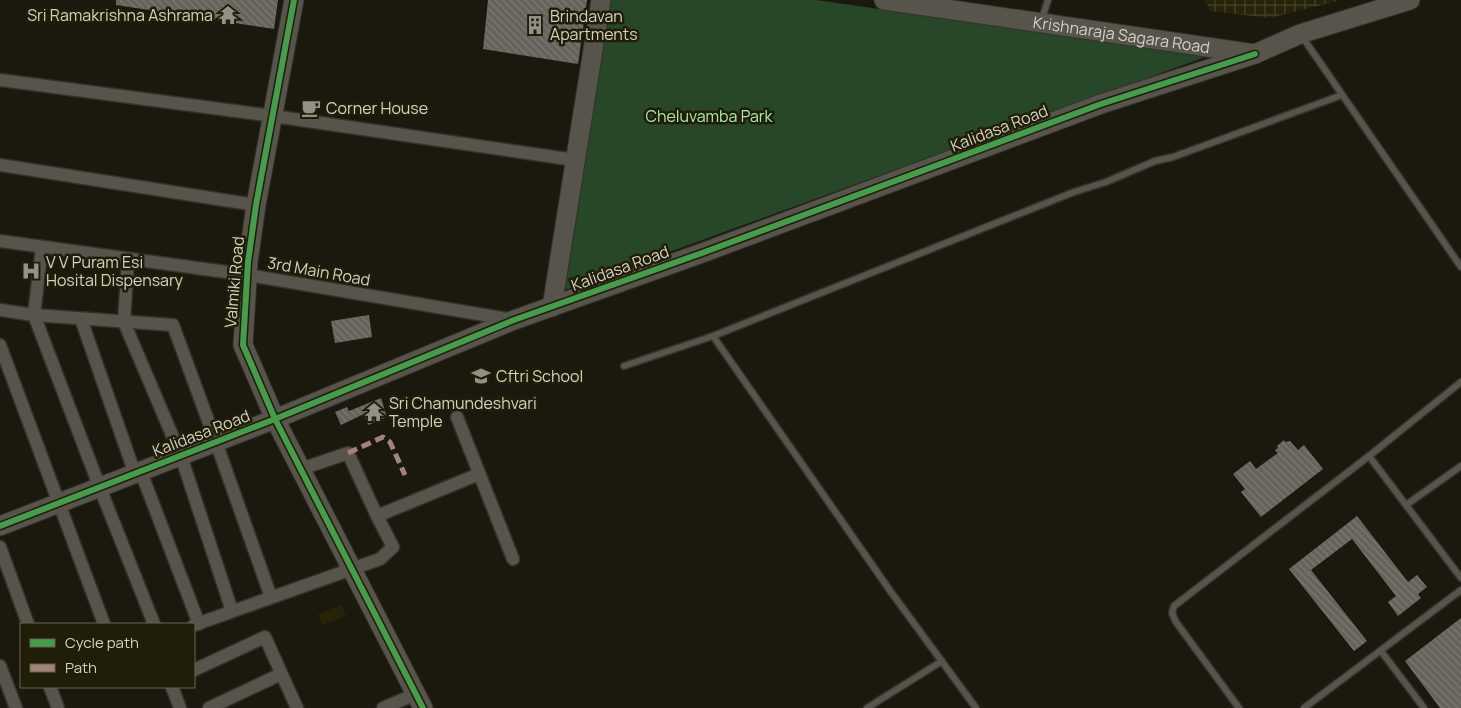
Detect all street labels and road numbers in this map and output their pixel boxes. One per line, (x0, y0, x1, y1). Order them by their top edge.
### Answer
street label: Krishnaraja Sagara Road (1032, 11, 1211, 58)
street label: Kalidasa Road (947, 99, 1051, 157)
street label: Valmiki Road (219, 235, 249, 329)
street label: Kalidasa Road (568, 240, 672, 296)
street label: 3rd Main Road (266, 251, 372, 291)
street label: Kalidasa Road (149, 404, 253, 462)

